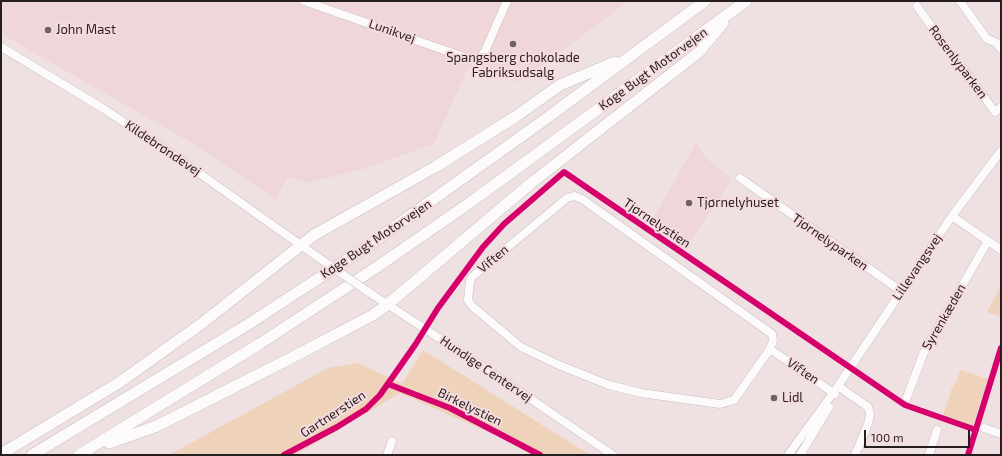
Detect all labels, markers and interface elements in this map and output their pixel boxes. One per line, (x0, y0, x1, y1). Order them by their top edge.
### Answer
street label: Lunikvej (367, 16, 417, 46)
place label: John Mast (56, 22, 116, 38)
street label: Rosenlyparken (925, 22, 991, 102)
street label: Køge Bugt Motorvejen (596, 24, 710, 114)
marker: John Mast (43, 25, 53, 35)
marker: Spangsberg chokolade Fabriksudsalg (508, 39, 518, 49)
place label: Spangsberg chokolade Fabriksudsalg (446, 50, 580, 81)
street label: Kildebrøndevej (122, 117, 204, 179)
street label: Tjørnelystien (620, 195, 694, 251)
place label: Tjørnelyhuset (697, 195, 779, 211)
street label: Køge Bugt Motorvejen (317, 196, 435, 282)
marker: Tjørnelyhuset (684, 198, 694, 208)
street label: Tjørnelyparken (789, 210, 871, 274)
street label: Lillevangsvej (889, 231, 945, 303)
street label: Viften (474, 242, 512, 276)
street label: Syrenkæden (919, 281, 969, 353)
street label: Hundige Centervej (437, 332, 535, 406)
street label: Viften (784, 355, 822, 387)
street label: Birkelystien (435, 385, 505, 429)
street label: Gartnerstien (297, 387, 369, 441)
place label: Lidl (782, 390, 803, 406)
marker: Lidl (769, 393, 779, 403)
scale bar (866, 422, 972, 448)
text: 100 m (871, 430, 903, 444)

